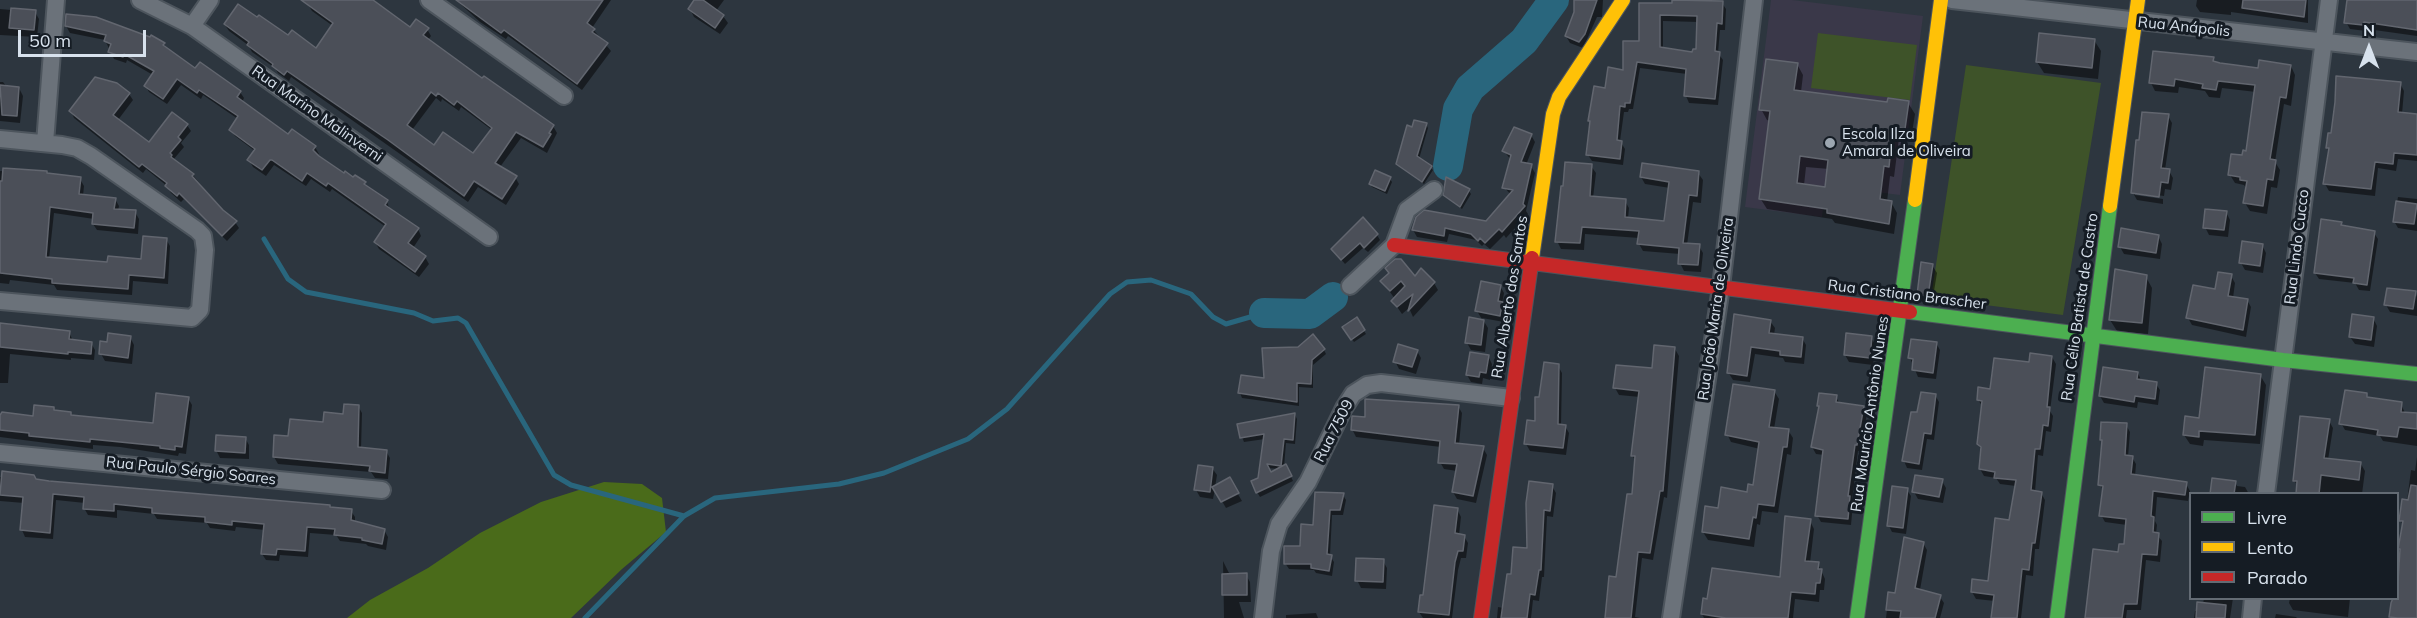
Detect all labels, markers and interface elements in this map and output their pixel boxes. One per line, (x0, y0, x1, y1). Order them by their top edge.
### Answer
street label: Rua Anápolis (2137, 13, 2231, 41)
scale bar (21, 18, 148, 56)
north arrow (2339, 18, 2399, 78)
text: N (2363, 20, 2375, 40)
text: 50 m (29, 29, 71, 52)
street label: Rua Marino Malinverni (248, 62, 386, 166)
place label: Escola Ilza Amaral de Oliveira (1842, 125, 1971, 160)
marker: Escola Ilza Amaral de Oliveira (1823, 136, 1837, 150)
street label: Rua Lindo Cucco (2281, 188, 2313, 306)
street label: Rua Célio Batista de Castro (2058, 212, 2102, 402)
street label: Rua Alberto dos Santos (1488, 214, 1532, 380)
street label: Rua João Maria de Oliveira (1694, 216, 1738, 402)
street label: Rua Cristiano Brascher (1827, 276, 1987, 314)
street label: Rua Maurício Antônio Nunes (1847, 315, 1893, 513)
street label: Rua 7509 (1311, 397, 1357, 465)
street label: Rua Paulo Sérgio Soares (105, 453, 277, 489)
legend (2189, 492, 2399, 600)
text: Livre (2247, 506, 2287, 529)
text: Lento (2247, 536, 2294, 559)
text: Parado (2247, 566, 2307, 589)

